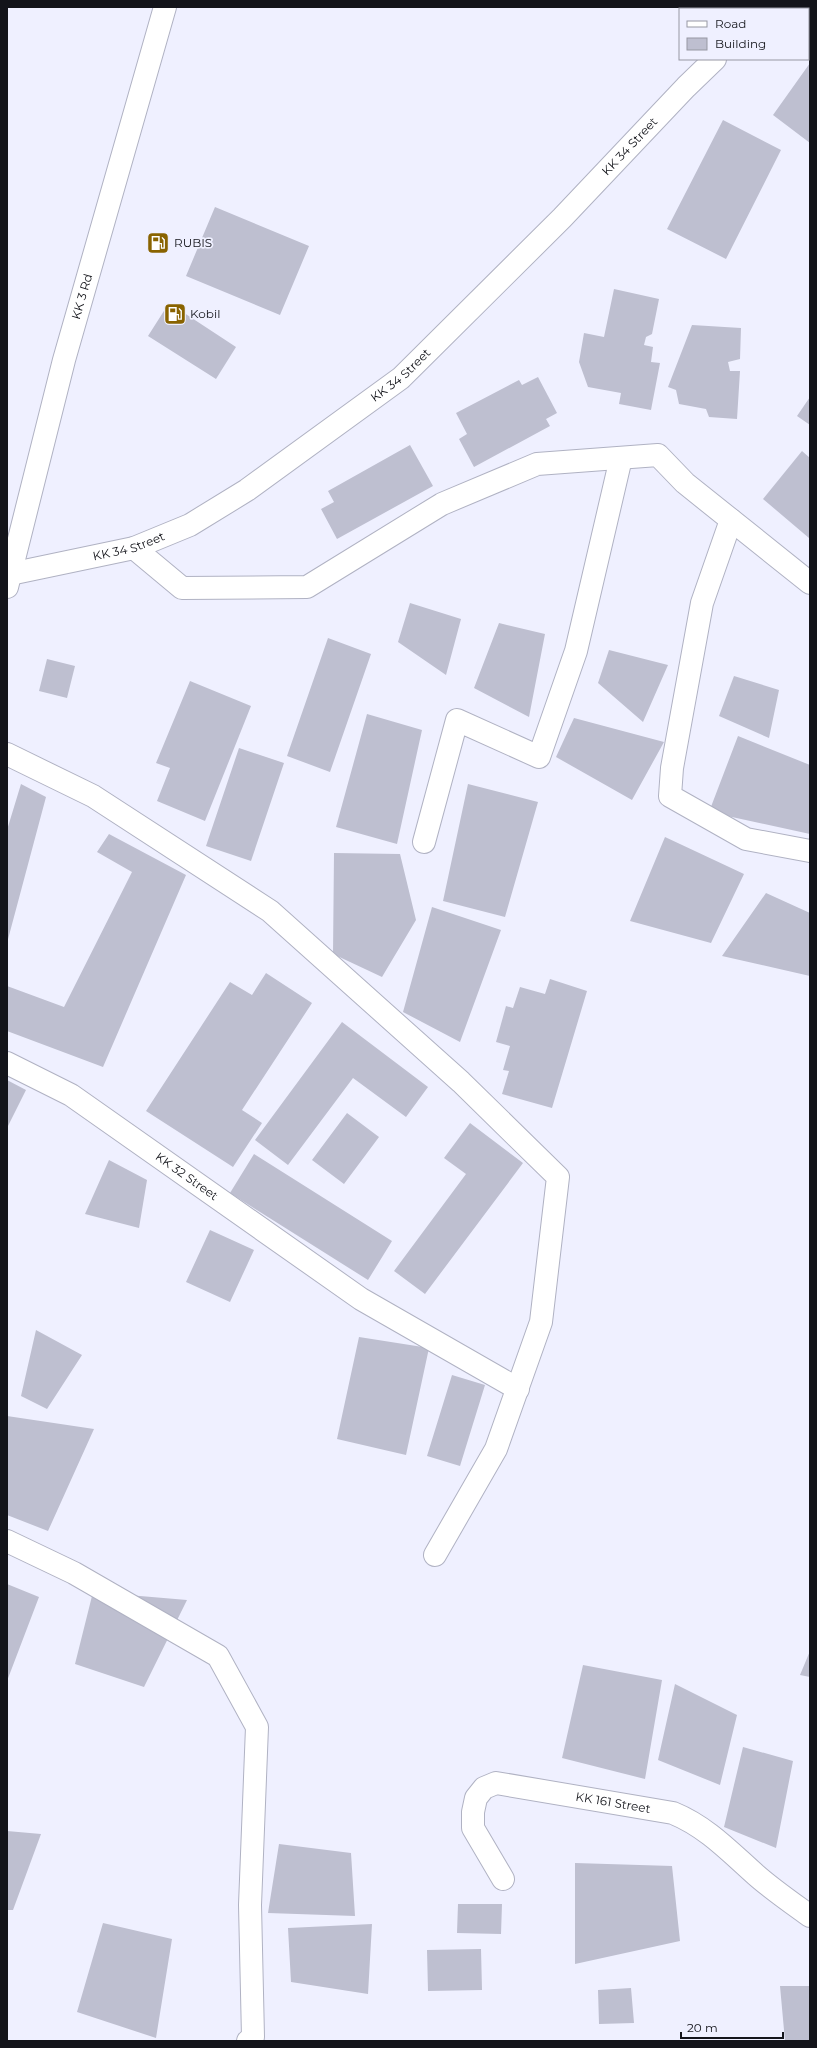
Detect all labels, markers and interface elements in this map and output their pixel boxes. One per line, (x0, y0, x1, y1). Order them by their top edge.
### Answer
legend (679, 8, 809, 60)
text: Road (715, 16, 746, 31)
text: Building (715, 36, 766, 51)
street label: KK 34 Street (598, 114, 660, 178)
fuel station icon: RUBIS (145, 230, 171, 256)
place label: RUBIS (174, 235, 212, 250)
street label: KK 3 Rd (68, 272, 95, 321)
fuel station icon: Kobil (162, 301, 188, 327)
place label: Kobil (190, 306, 220, 321)
street label: KK 34 Street (367, 345, 433, 405)
street label: KK 34 Street (91, 528, 167, 563)
street label: KK 32 Street (153, 1149, 221, 1203)
street label: KK 161 Street (575, 1789, 652, 1816)
scale bar (681, 2014, 783, 2040)
text: 20 m (687, 2020, 718, 2035)

